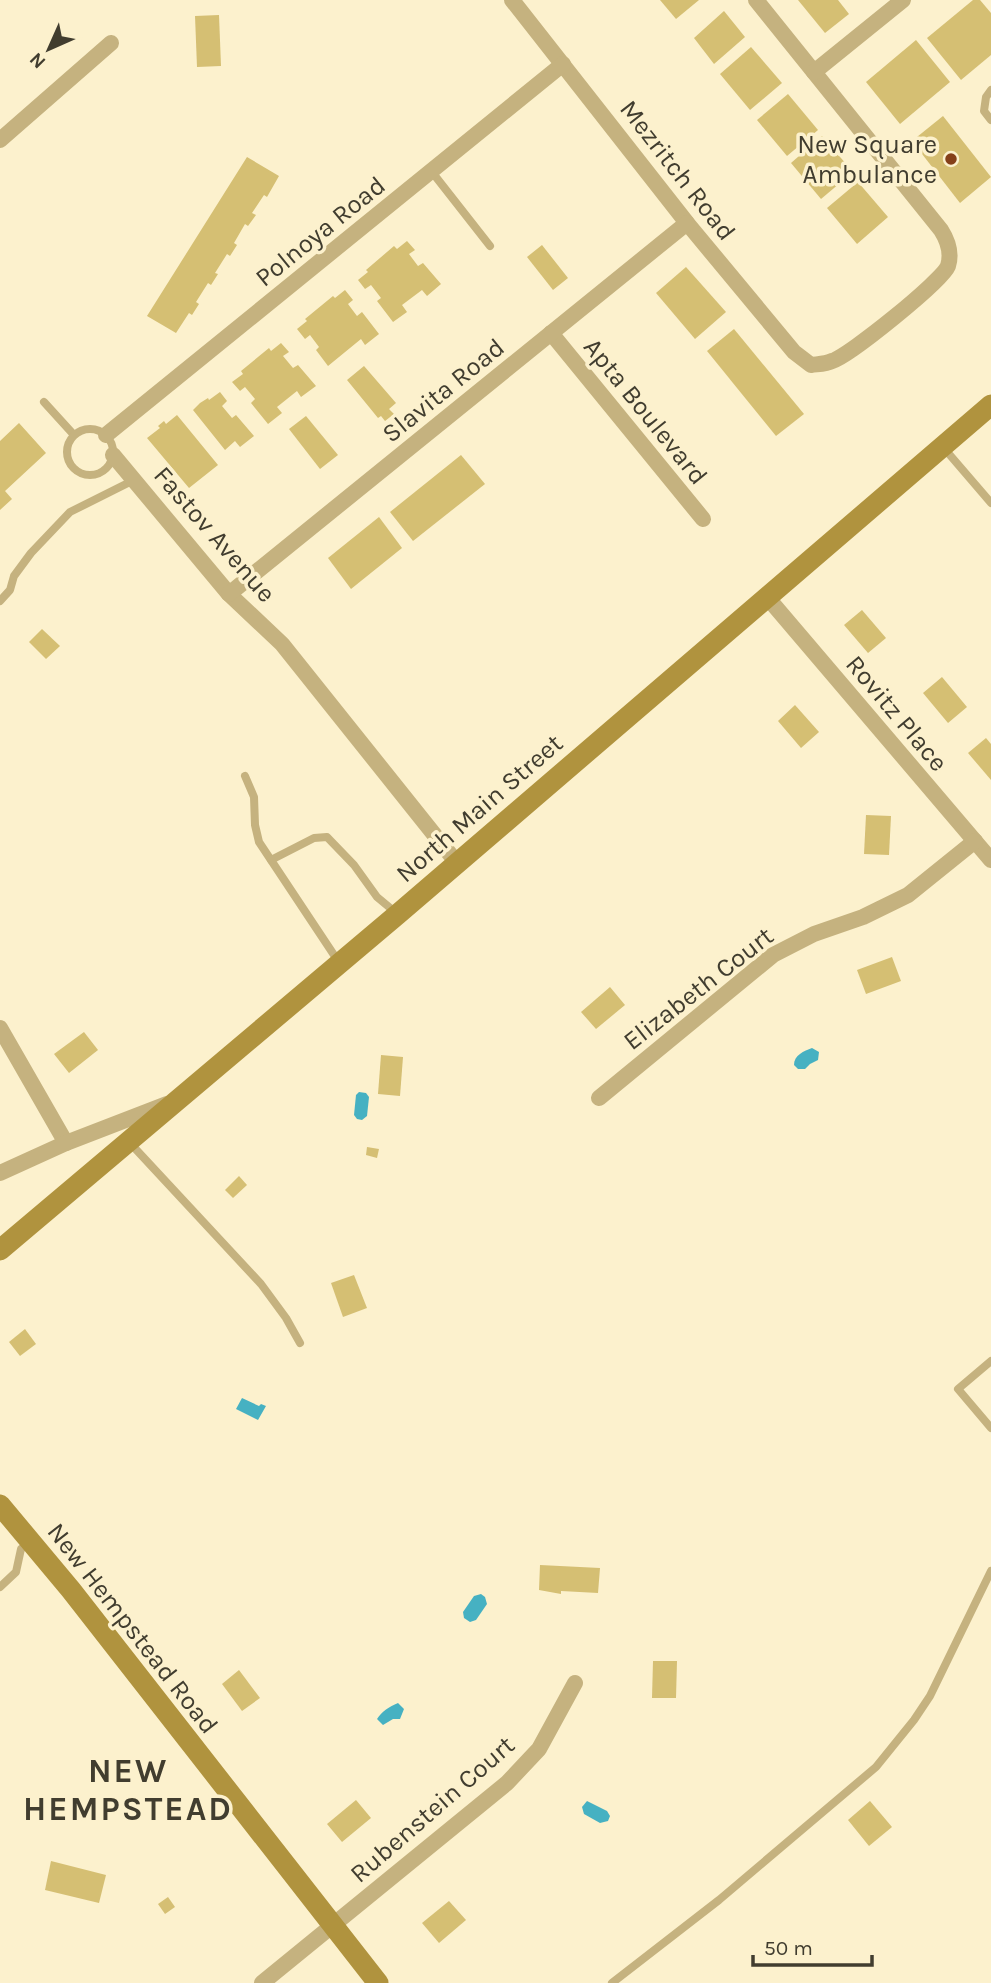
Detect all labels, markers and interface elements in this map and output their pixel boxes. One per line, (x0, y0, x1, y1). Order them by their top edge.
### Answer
north arrow (14, 14, 84, 84)
text: N (25, 48, 50, 73)
street label: Mezritch Road (613, 94, 742, 247)
place label: New Square Ambulance (797, 129, 937, 190)
marker: New Square Ambulance (943, 151, 959, 167)
street label: Polnoya Road (249, 170, 392, 293)
street label: Slavita Road (376, 332, 511, 449)
street label: Apta Boulevard (577, 332, 714, 491)
street label: Fastov Avenue (147, 460, 282, 609)
street label: Rovitz Place (839, 649, 954, 778)
street label: North Main Street (390, 728, 569, 889)
street label: Elizabeth Court (617, 920, 780, 1057)
street label: New Hempstead Road (41, 1517, 225, 1740)
street label: Rubenstein Court (344, 1729, 521, 1889)
district label: NEW HEMPSTEAD (23, 1752, 233, 1828)
scale bar (753, 1924, 872, 1968)
text: 50 m (764, 1936, 813, 1960)

